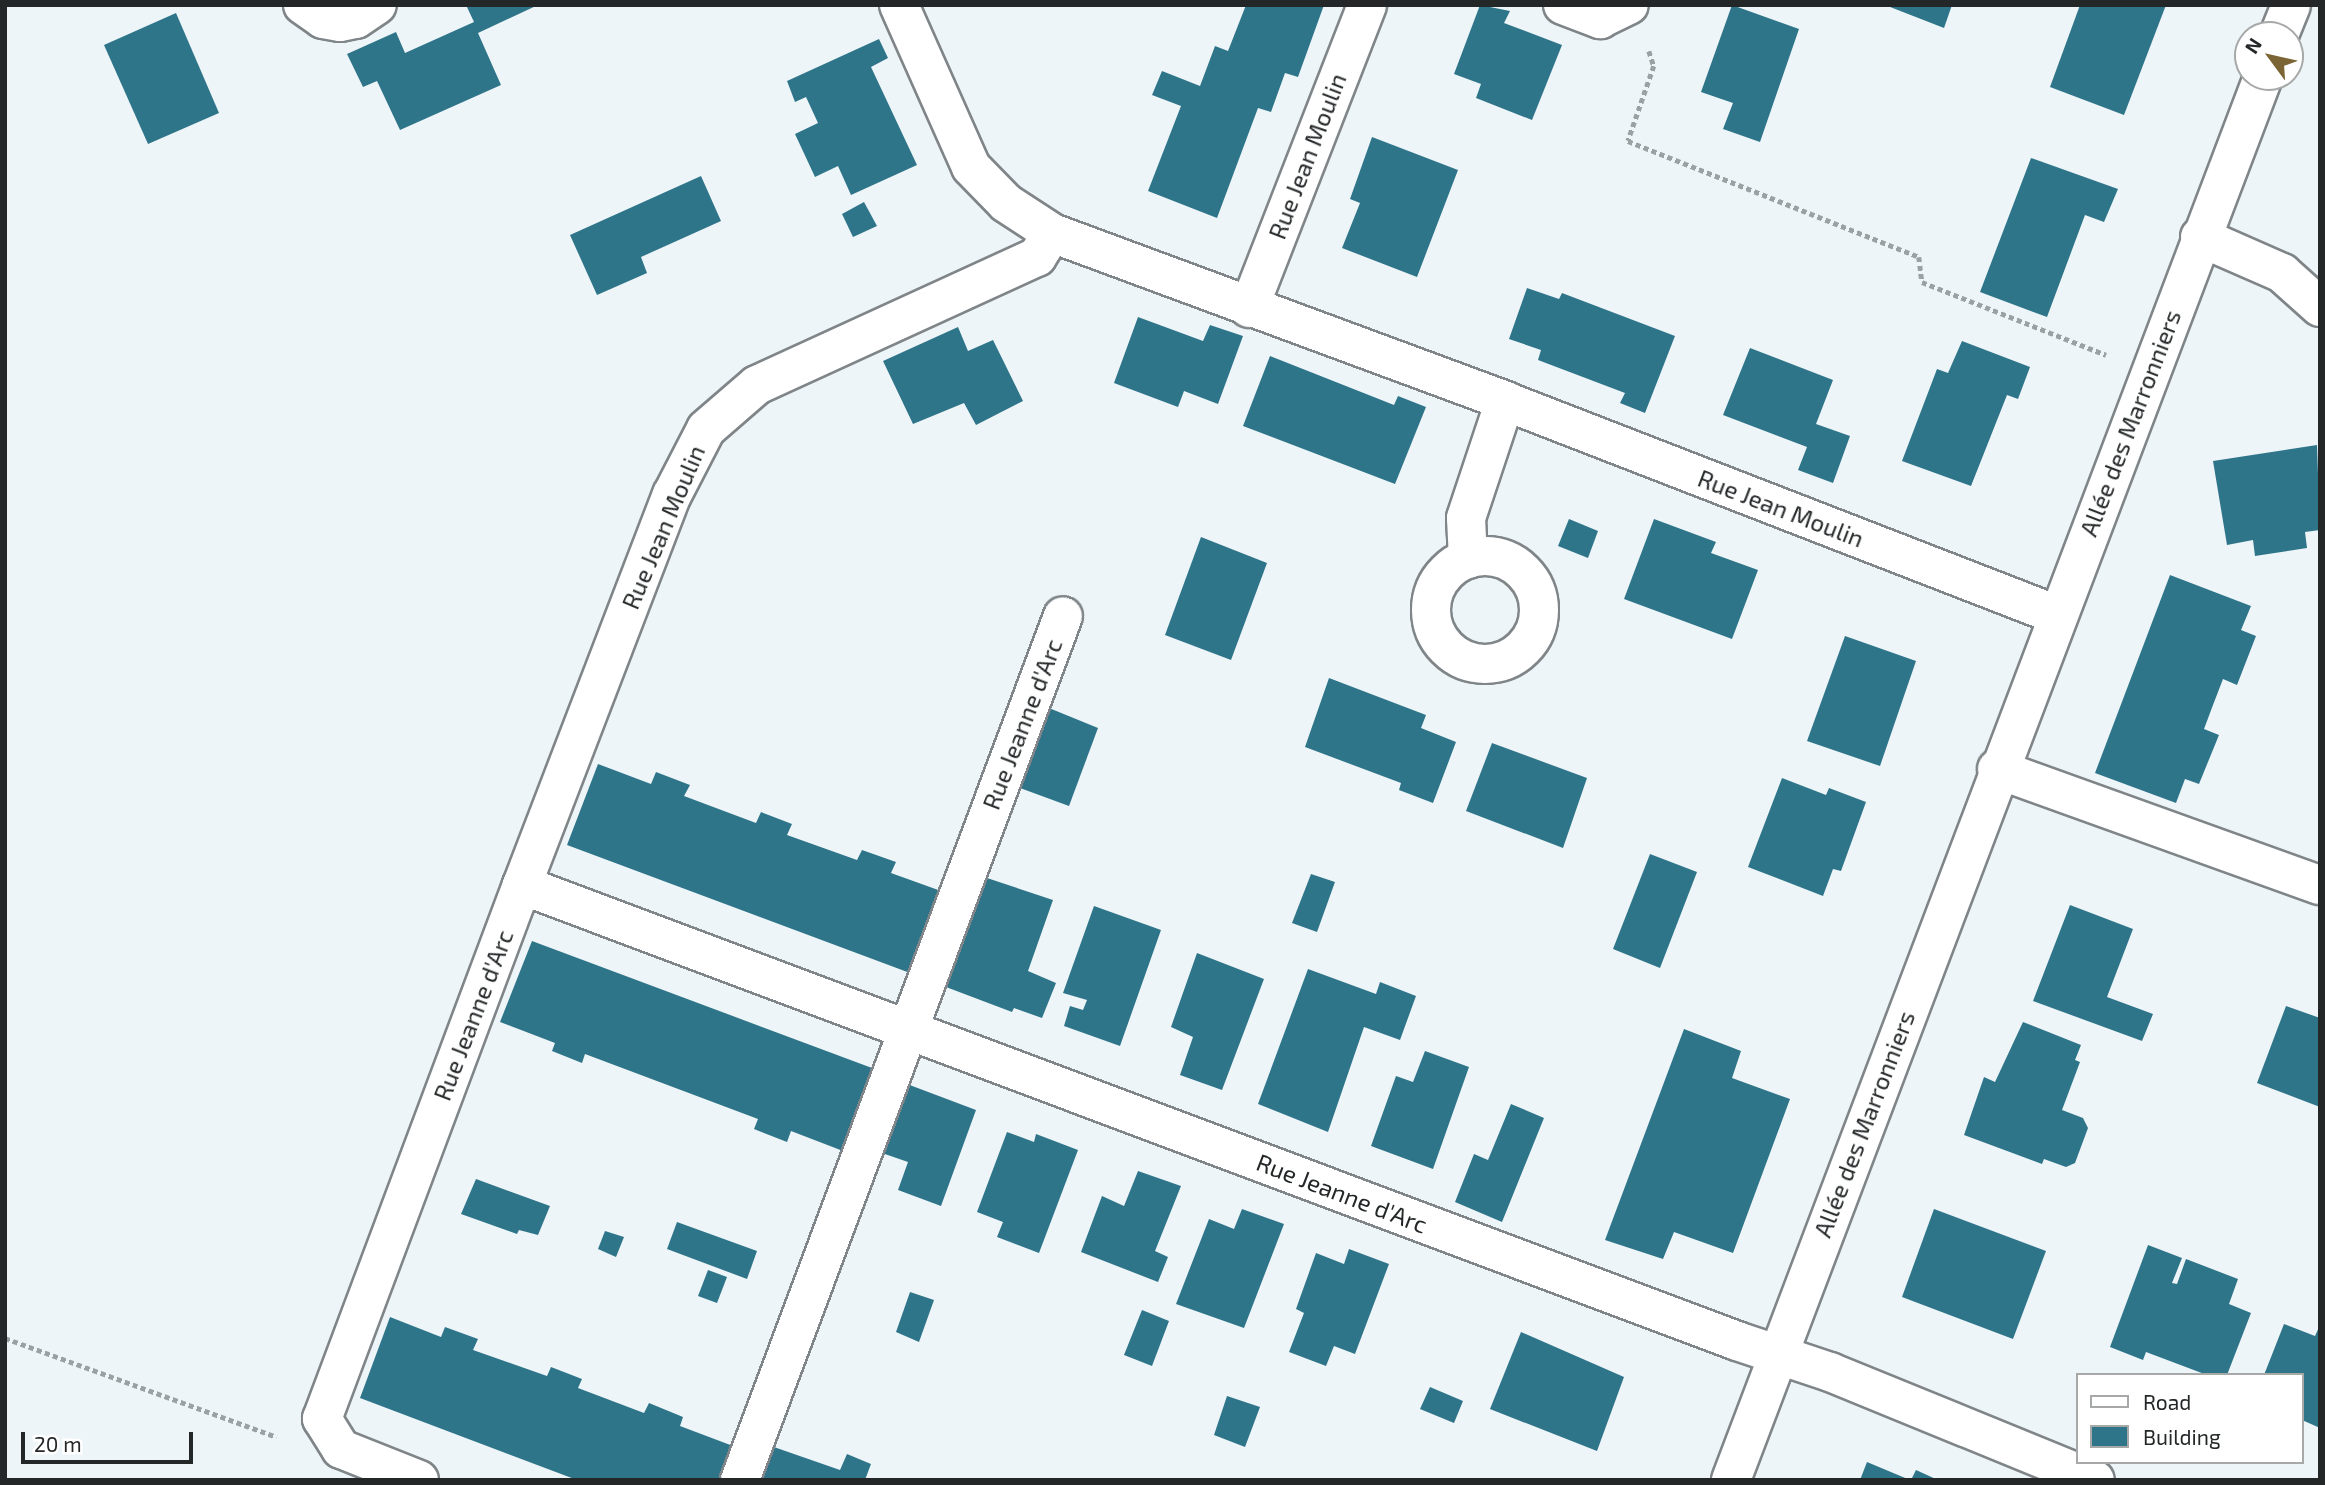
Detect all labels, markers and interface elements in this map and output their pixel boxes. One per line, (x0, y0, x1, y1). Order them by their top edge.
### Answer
north arrow (2234, 21, 2304, 91)
text: N (2239, 33, 2266, 57)
street label: Rue Jean Moulin (1262, 69, 1352, 243)
street label: Allée des Marronniers (2074, 306, 2186, 540)
street label: Rue Jean Moulin (615, 441, 711, 613)
street label: Rue Jean Moulin (1694, 463, 1868, 553)
street label: Rue Jeanne d'Arc (976, 634, 1068, 814)
street label: Rue Jeanne d'Arc (427, 925, 519, 1105)
street label: Allée des Marronniers (1808, 1007, 1920, 1241)
street label: Rue Jeanne d'Arc (1252, 1147, 1432, 1239)
legend (2076, 1373, 2304, 1464)
text: Road (2143, 1389, 2191, 1414)
scale bar (24, 1418, 196, 1462)
text: Building (2143, 1424, 2221, 1449)
text: 20 m (34, 1431, 82, 1456)

